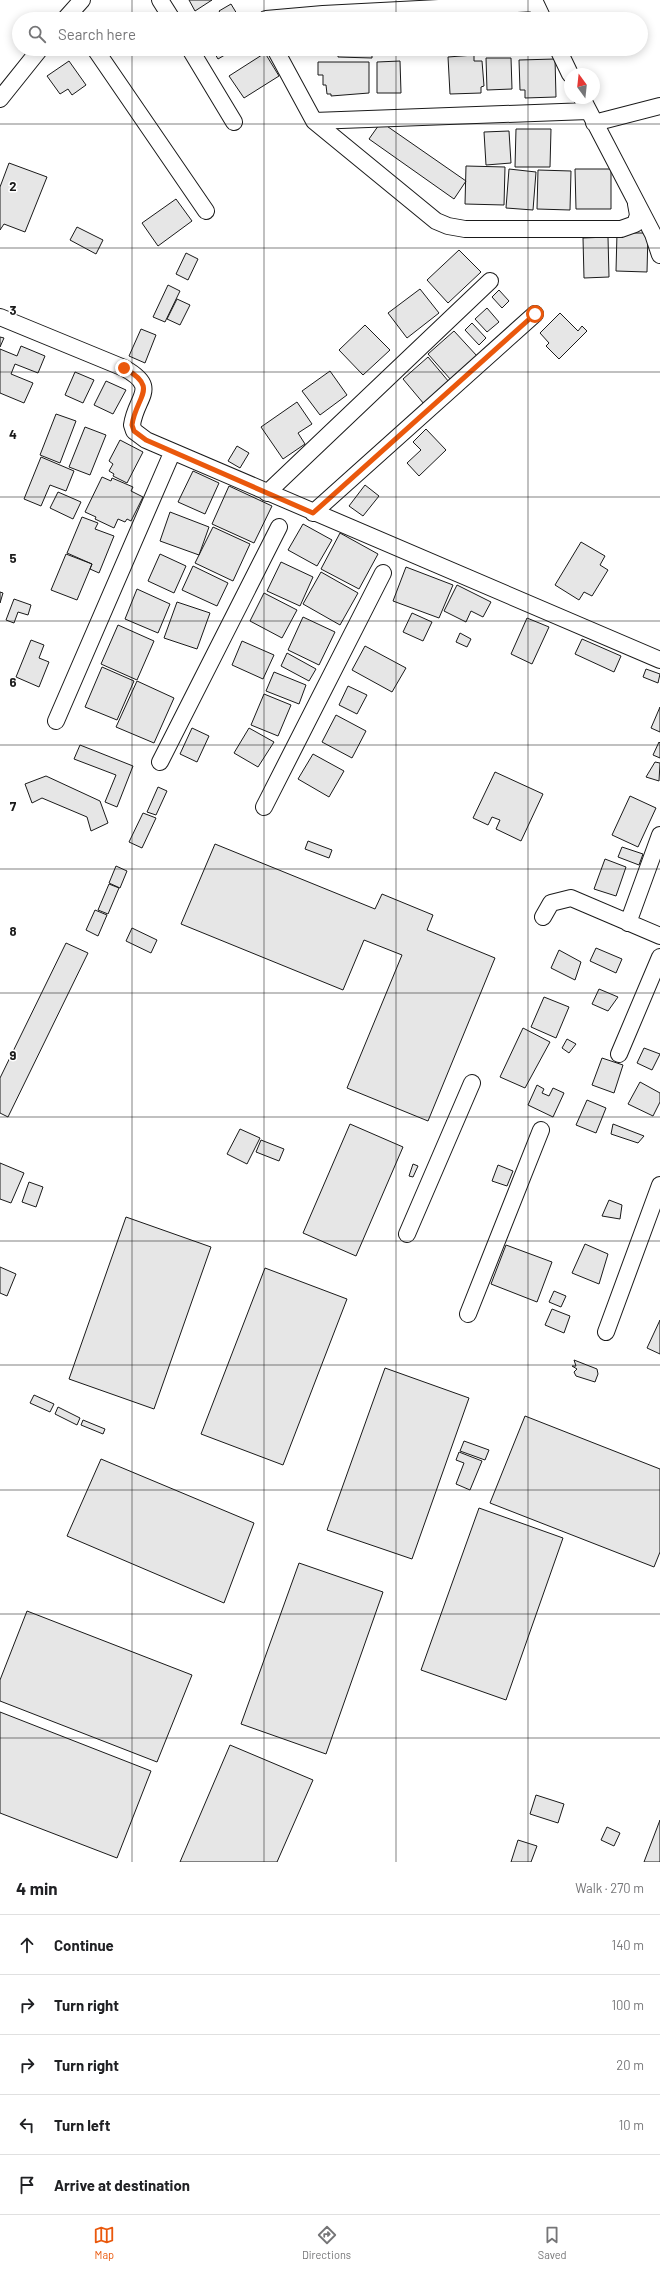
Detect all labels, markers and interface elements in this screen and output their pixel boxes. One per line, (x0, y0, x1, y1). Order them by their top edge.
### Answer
search box (12, 12, 648, 56)
icon: search (26, 23, 48, 45)
text: Search here (58, 25, 136, 43)
north arrow (564, 68, 600, 104)
text: 2 (9, 178, 17, 194)
text: 3 (9, 302, 17, 318)
route start (526, 305, 544, 323)
route end (115, 359, 133, 377)
text: 4 (9, 426, 17, 442)
text: 5 (9, 550, 17, 566)
text: 6 (10, 674, 17, 690)
text: 7 (10, 798, 17, 814)
text: 8 (9, 923, 17, 939)
text: 9 (10, 1047, 17, 1063)
text: 4 min (16, 1878, 58, 1898)
text: Walk · 270 m (575, 1880, 644, 1896)
icon: ahead (16, 1934, 38, 1956)
text: Continue (54, 1936, 114, 1954)
text: 140 m (612, 1937, 644, 1953)
icon: right (16, 1994, 38, 2016)
text: Turn right (54, 1996, 119, 2014)
text: 100 m (611, 1997, 644, 2013)
icon: right (16, 2054, 38, 2076)
text: Turn right (54, 2056, 119, 2074)
text: 20 m (616, 2057, 644, 2073)
icon: left (16, 2114, 38, 2136)
text: Turn left (54, 2116, 110, 2134)
text: 10 m (619, 2117, 644, 2133)
icon: arrive (16, 2174, 38, 2196)
text: Arrive at destination (54, 2176, 190, 2194)
tab: Map (93, 2224, 115, 2261)
tab: Directions (302, 2224, 351, 2261)
tab: Saved (538, 2224, 567, 2261)

